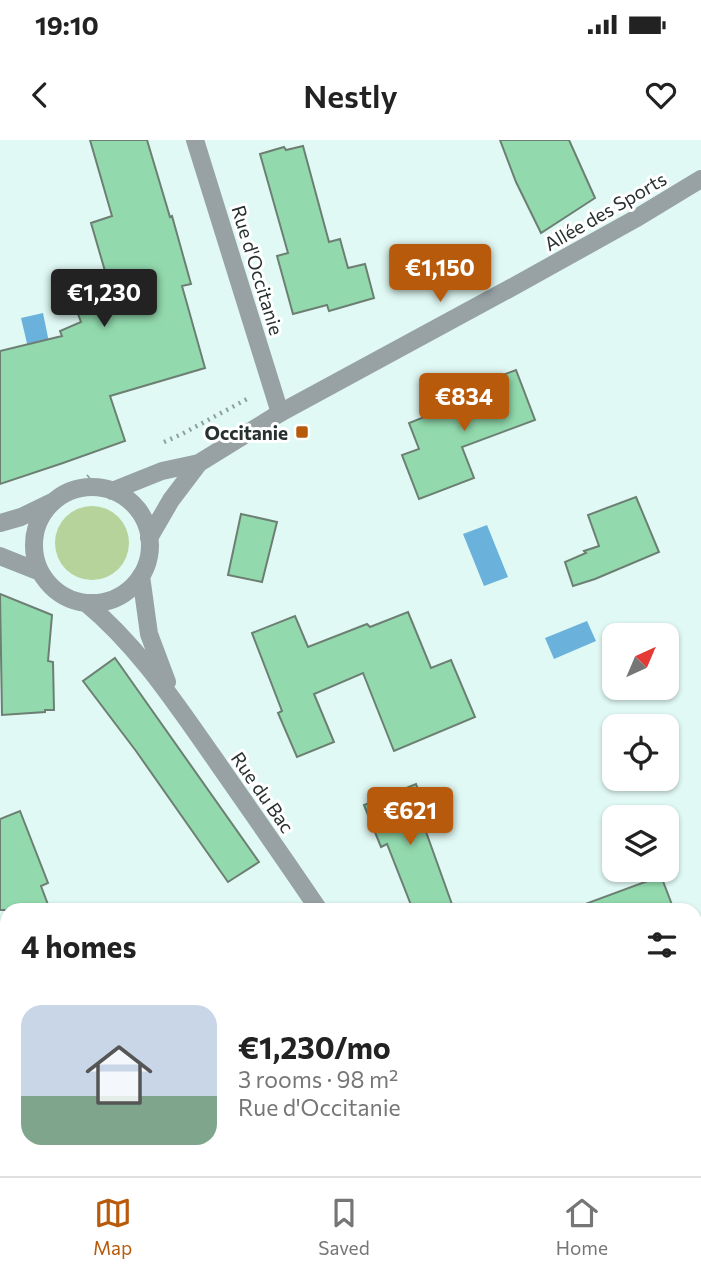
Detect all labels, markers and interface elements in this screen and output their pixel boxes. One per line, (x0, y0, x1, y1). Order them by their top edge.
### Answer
text: 19:10 (35, 9, 99, 40)
text: Nestly (303, 75, 398, 115)
icon: back (21, 76, 59, 114)
icon: heart (642, 76, 680, 114)
street label: Allée des Sports (540, 167, 670, 255)
street label: Rue d'Occitanie (227, 202, 289, 338)
pin: €1,150 (383, 244, 497, 304)
text: €1,150 (405, 253, 475, 281)
pin: €1,230 (47, 270, 161, 329)
text: €1,230 (67, 278, 141, 306)
pin: €834 (423, 373, 505, 433)
text: €834 (435, 382, 493, 410)
place label: Occitanie (205, 421, 288, 444)
marker: Occitanie (294, 424, 310, 440)
north arrow (602, 623, 679, 700)
map controls (602, 623, 679, 882)
button: locate (602, 714, 679, 791)
street label: Rue du Bac (227, 747, 299, 837)
pin: €621 (369, 788, 451, 847)
text: €621 (383, 796, 437, 824)
button: layers (602, 805, 679, 882)
icon: filters (643, 926, 681, 964)
text: 4 homes (21, 927, 136, 964)
text: €1,230/mo (238, 1028, 391, 1065)
icon: home (77, 1033, 161, 1117)
text: 3 rooms · 98 m² (238, 1065, 398, 1093)
text: Rue d'Occitanie (238, 1093, 401, 1121)
tab: Map (93, 1194, 132, 1259)
tab: Saved (318, 1194, 370, 1259)
tab: Home (556, 1194, 608, 1259)

